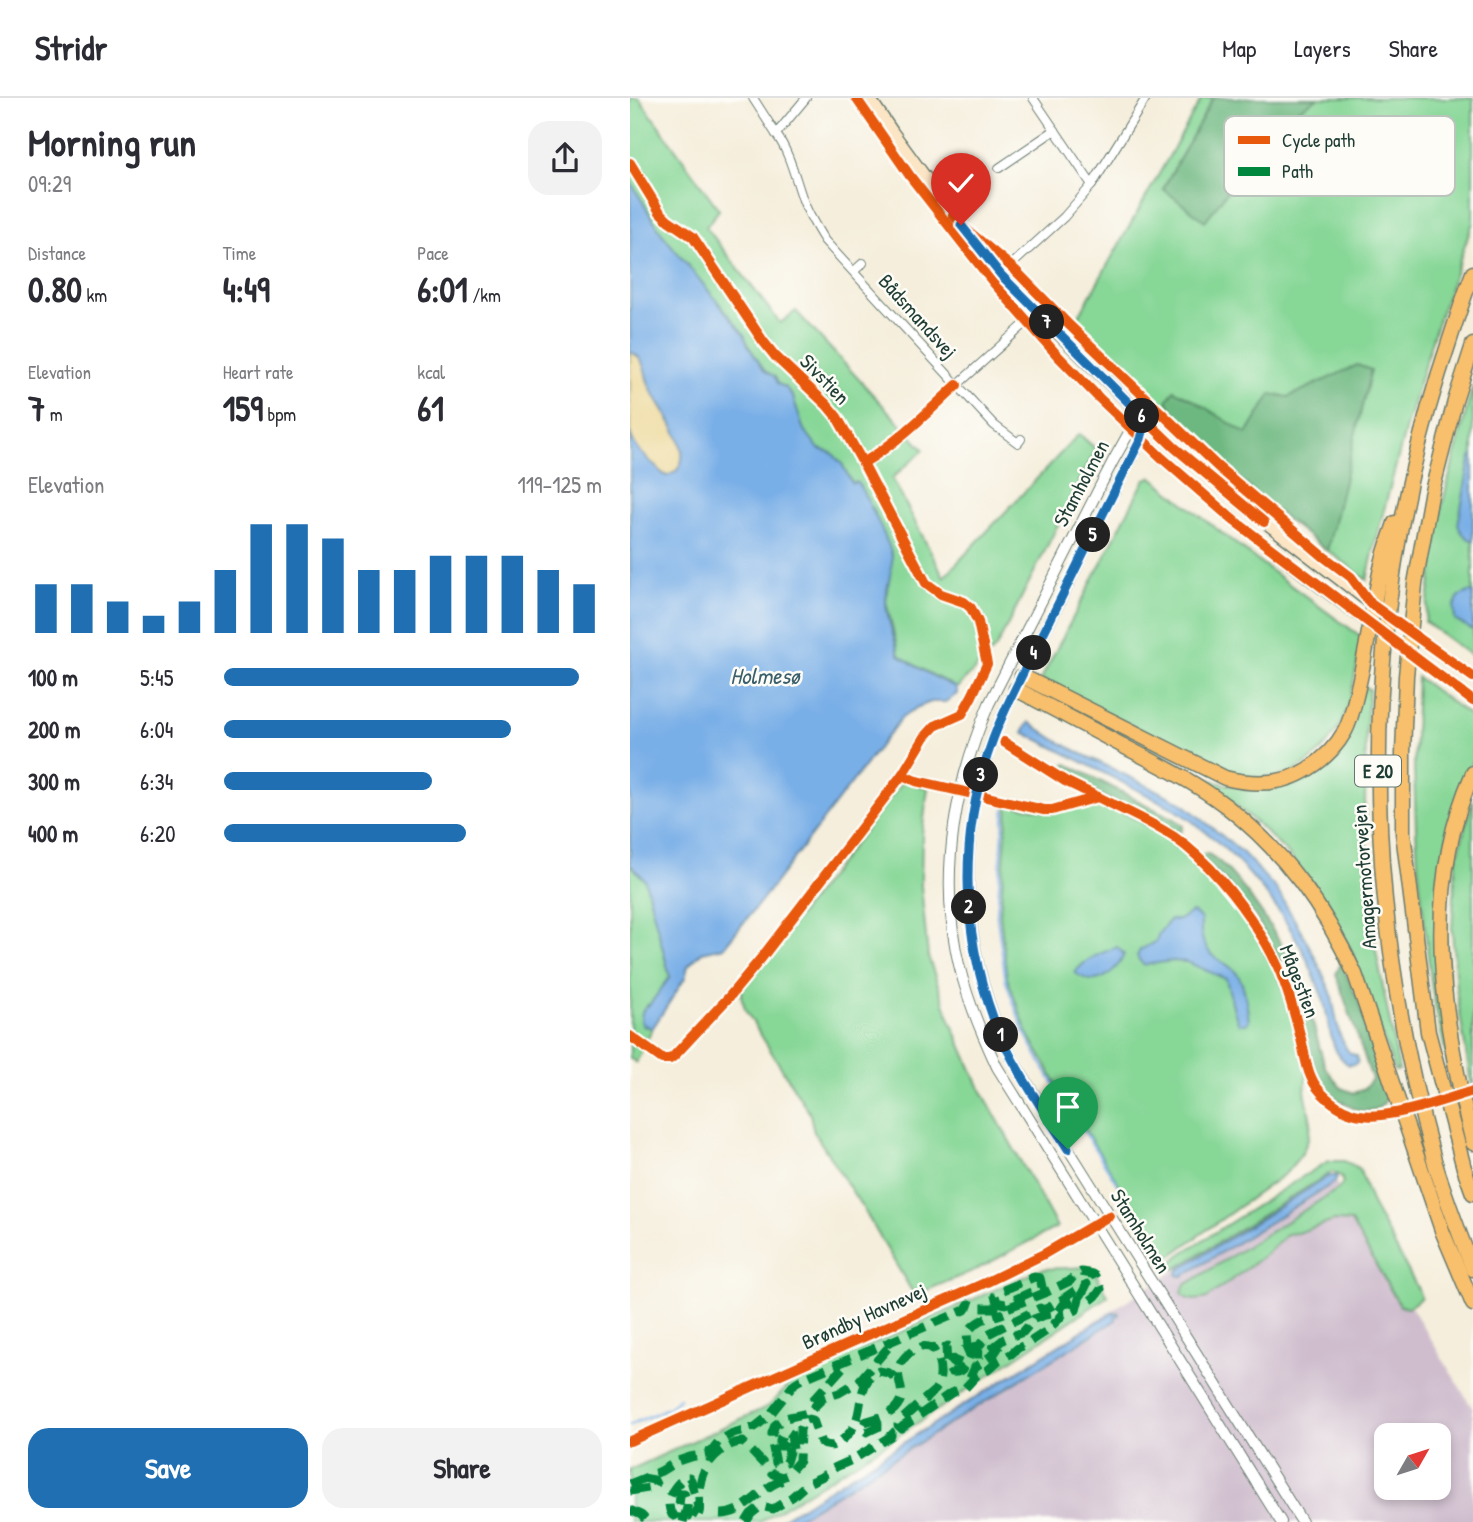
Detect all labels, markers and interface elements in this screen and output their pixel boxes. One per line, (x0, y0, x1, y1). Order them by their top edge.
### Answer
text: Stridr (35, 26, 107, 70)
text: Map (1222, 32, 1256, 64)
text: Layers (1294, 32, 1351, 64)
text: Share (1389, 32, 1438, 64)
text: Morning run (28, 116, 196, 168)
legend (1224, 116, 1455, 196)
button: share (528, 121, 602, 195)
text: Cycle path (1282, 127, 1355, 153)
pin (931, 153, 991, 225)
text: Path (1282, 158, 1313, 184)
icon: check (942, 164, 980, 202)
text: 09:29 (28, 168, 71, 199)
text: Distance (28, 240, 86, 266)
text: Time (223, 240, 256, 266)
text: Pace (417, 240, 449, 266)
text: 0.80 (28, 266, 82, 313)
text: 4:49 (223, 266, 270, 313)
text: 6:01 (417, 266, 468, 313)
street label: Bådsmandsvej (872, 267, 964, 365)
text: km (82, 282, 107, 308)
text: /km (468, 282, 501, 308)
pin: 7 (1030, 304, 1064, 340)
text: 7 (1042, 308, 1051, 334)
street label: Sivstien (794, 347, 856, 411)
text: Elevation (28, 359, 91, 385)
text: Heart rate (223, 359, 294, 385)
text: kcal (417, 359, 445, 385)
text: 7 (28, 385, 45, 432)
text: 159 (223, 385, 263, 432)
text: 61 (417, 385, 444, 432)
pin: 6 (1124, 398, 1160, 434)
text: m (45, 401, 63, 427)
text: bpm (263, 401, 296, 427)
text: 6 (1138, 402, 1145, 428)
street label: Stamholmen (1046, 435, 1116, 531)
text: Elevation (28, 469, 104, 500)
text: 119–125 m (517, 469, 602, 500)
pin: 5 (1076, 518, 1110, 552)
text: 5 (1088, 521, 1097, 547)
pin: 4 (1016, 636, 1052, 670)
text: 4 (1030, 639, 1037, 665)
water label: Holmesø (730, 660, 801, 691)
text: 100 m (28, 662, 78, 693)
text: 5:45 (140, 662, 173, 693)
text: 200 m (28, 714, 80, 745)
text: 6:04 (140, 714, 173, 745)
road number: E 20 (1355, 756, 1401, 786)
pin: 3 (964, 758, 998, 792)
text: 3 (976, 761, 985, 787)
text: 300 m (28, 766, 80, 797)
text: 6:34 (140, 766, 173, 797)
street label: Amagermotorvejen (1344, 804, 1384, 950)
text: 400 m (28, 818, 78, 849)
text: 6:20 (140, 818, 176, 849)
pin: 2 (952, 890, 986, 924)
text: 2 (964, 893, 973, 919)
street label: Mågestien (1273, 940, 1327, 1022)
pin: 1 (984, 1018, 1018, 1052)
text: 1 (997, 1021, 1004, 1047)
pin (1038, 1077, 1098, 1149)
icon: arrive (1049, 1088, 1087, 1126)
street label: Stamholmen (1104, 1183, 1178, 1279)
street label: Brøndby Havnevej (797, 1276, 931, 1356)
north arrow (1374, 1423, 1451, 1500)
map controls (1374, 1423, 1451, 1500)
button: Save (28, 1428, 308, 1508)
button: Share (322, 1428, 602, 1508)

